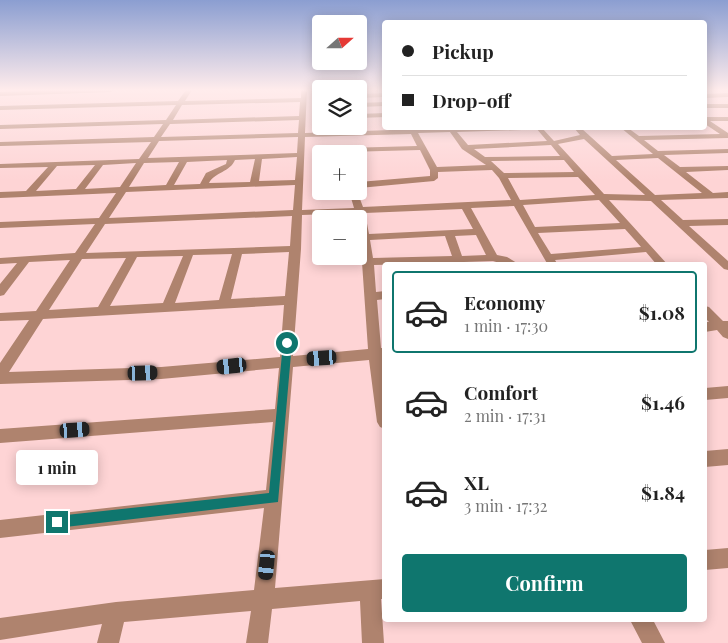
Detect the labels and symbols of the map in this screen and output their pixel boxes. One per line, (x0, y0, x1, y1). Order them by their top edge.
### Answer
north arrow (312, 15, 368, 70)
route start (276, 332, 298, 354)
car (306, 349, 337, 367)
car (216, 357, 247, 375)
car (127, 365, 158, 381)
car (59, 421, 90, 439)
callout: 1 min (16, 450, 98, 484)
route end (46, 511, 68, 533)
car (257, 549, 276, 581)

